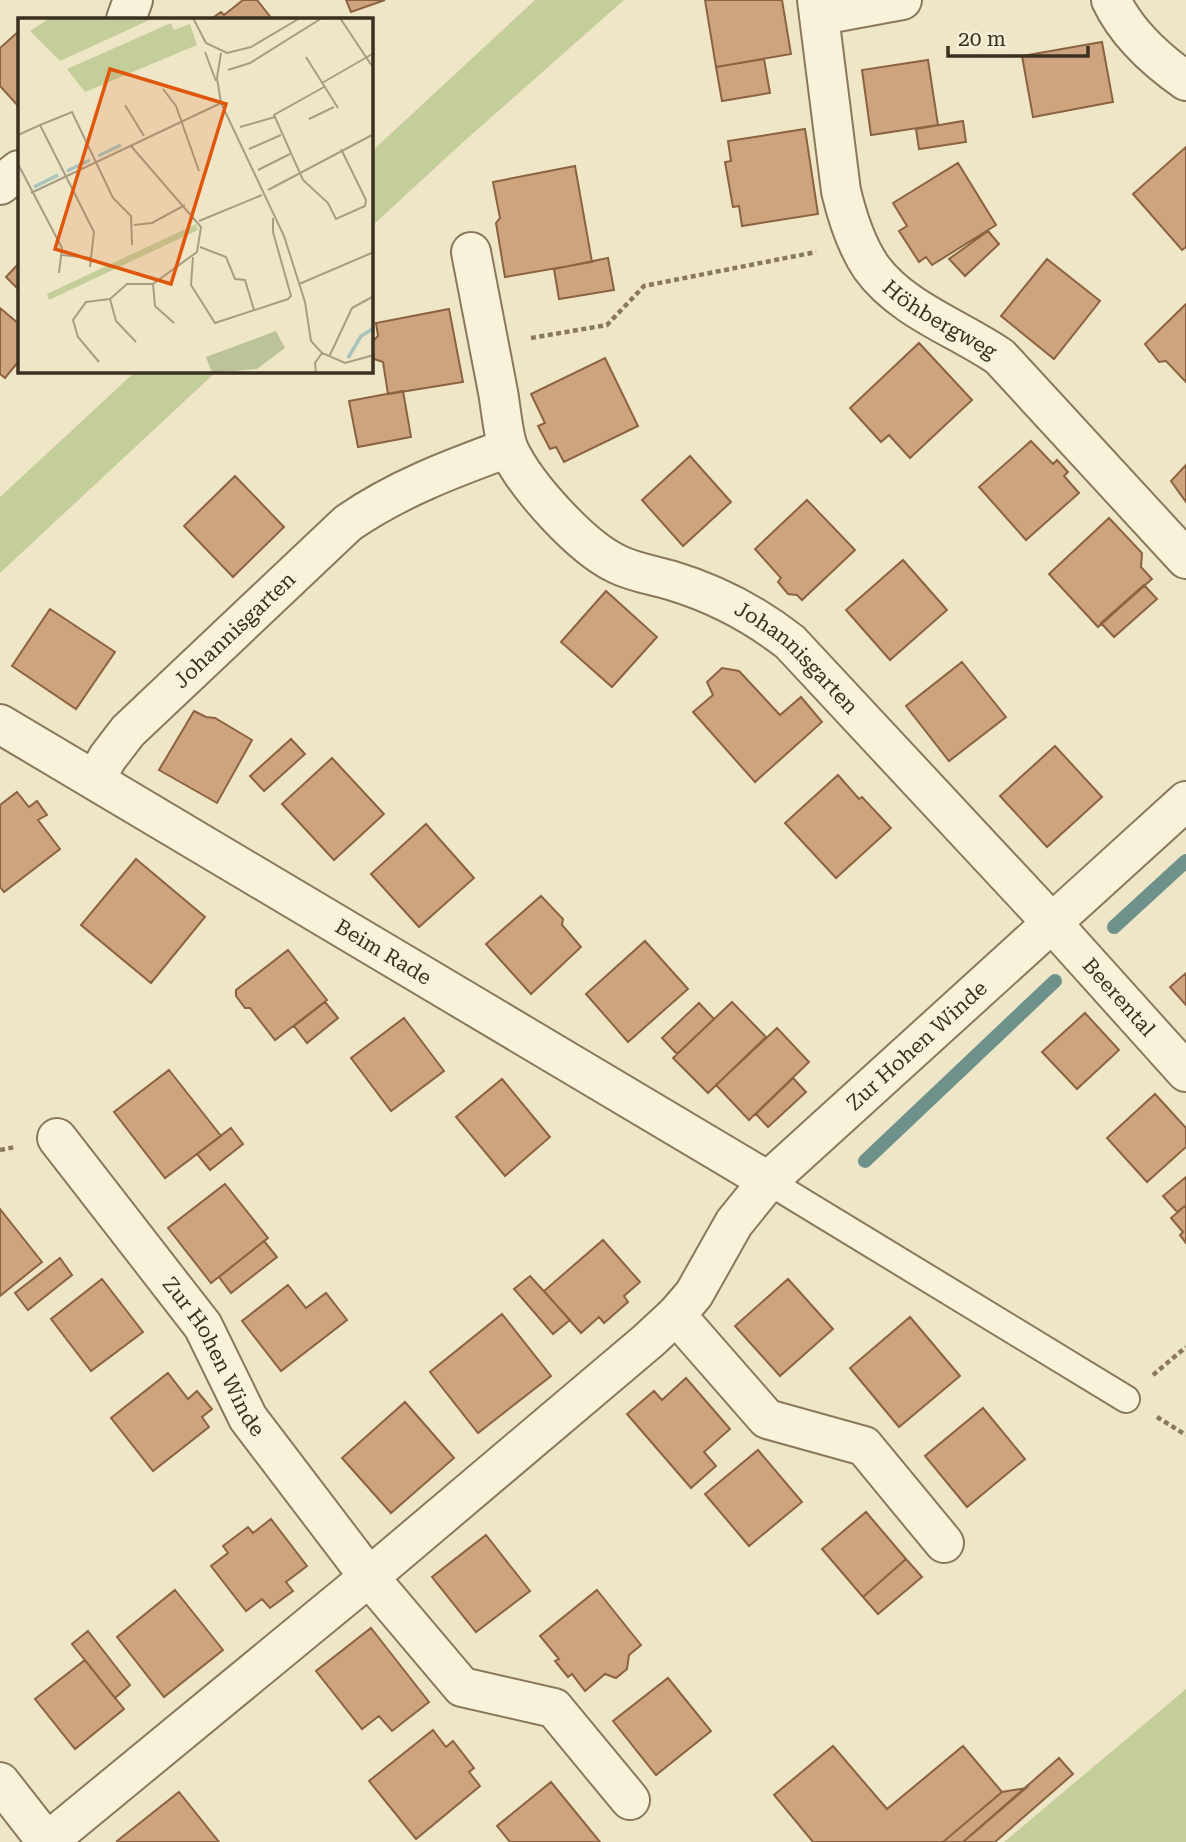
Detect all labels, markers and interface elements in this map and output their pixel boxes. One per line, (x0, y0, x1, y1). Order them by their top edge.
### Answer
scale bar (948, 14, 1088, 58)
inset map (18, 18, 373, 373)
text: 20 m (958, 27, 1006, 51)
street label: Höhbergweg (878, 275, 1001, 364)
street label: Johannisgarten (169, 567, 301, 693)
street label: Johannisgarten (731, 597, 863, 719)
street label: Beim Rade (331, 914, 436, 990)
street label: Beerental (1078, 953, 1160, 1041)
street label: Zur Hohen Winde (842, 976, 992, 1115)
street label: Zur Hohen Winde (158, 1272, 270, 1441)

